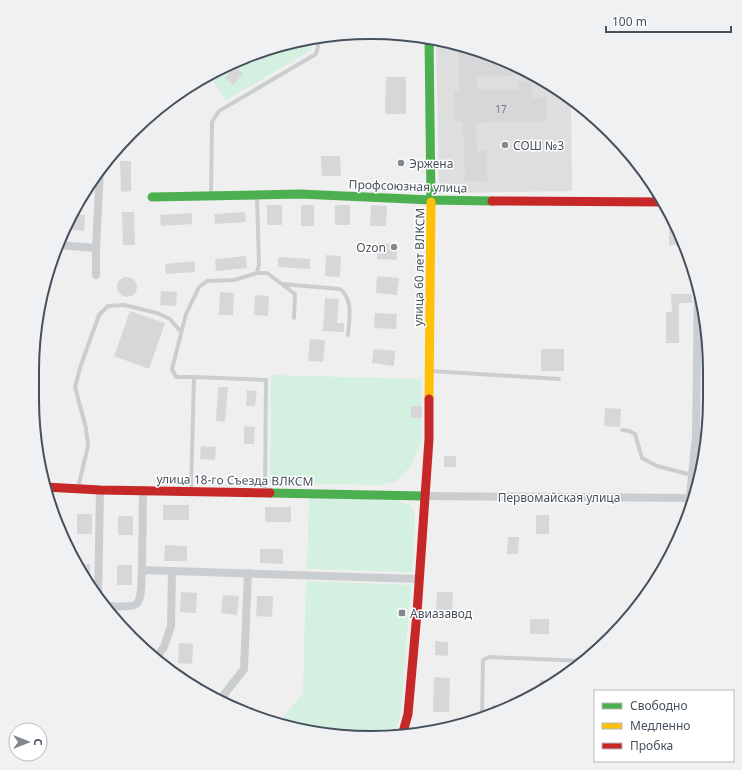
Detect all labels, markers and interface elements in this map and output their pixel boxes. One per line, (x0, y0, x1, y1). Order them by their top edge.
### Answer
scale bar (606, 8, 731, 34)
text: 100 m (612, 13, 647, 30)
house number: 17 (495, 102, 507, 116)
place label: СОШ №3 (513, 137, 564, 154)
marker: СОШ №3 (500, 140, 510, 150)
place label: Эржена (409, 155, 453, 172)
marker: Эржена (396, 158, 406, 168)
street label: Профсоюзная улица (348, 175, 468, 197)
street label: улица 60 лет ВЛКСМ (409, 208, 429, 326)
place label: Ozon (356, 239, 386, 256)
marker: Ozon (389, 242, 399, 252)
street label: улица 18-го Съезда ВЛКСМ (156, 470, 314, 490)
street label: Первомайская улица (498, 489, 620, 506)
place label: Авиазавод (410, 605, 473, 622)
marker: Авиазавод (397, 608, 407, 618)
legend (594, 690, 734, 762)
text: Свободно (630, 697, 688, 714)
text: Медленно (630, 717, 690, 734)
north arrow (8, 722, 48, 762)
text: Пробка (630, 737, 673, 754)
text: С (31, 738, 46, 746)

